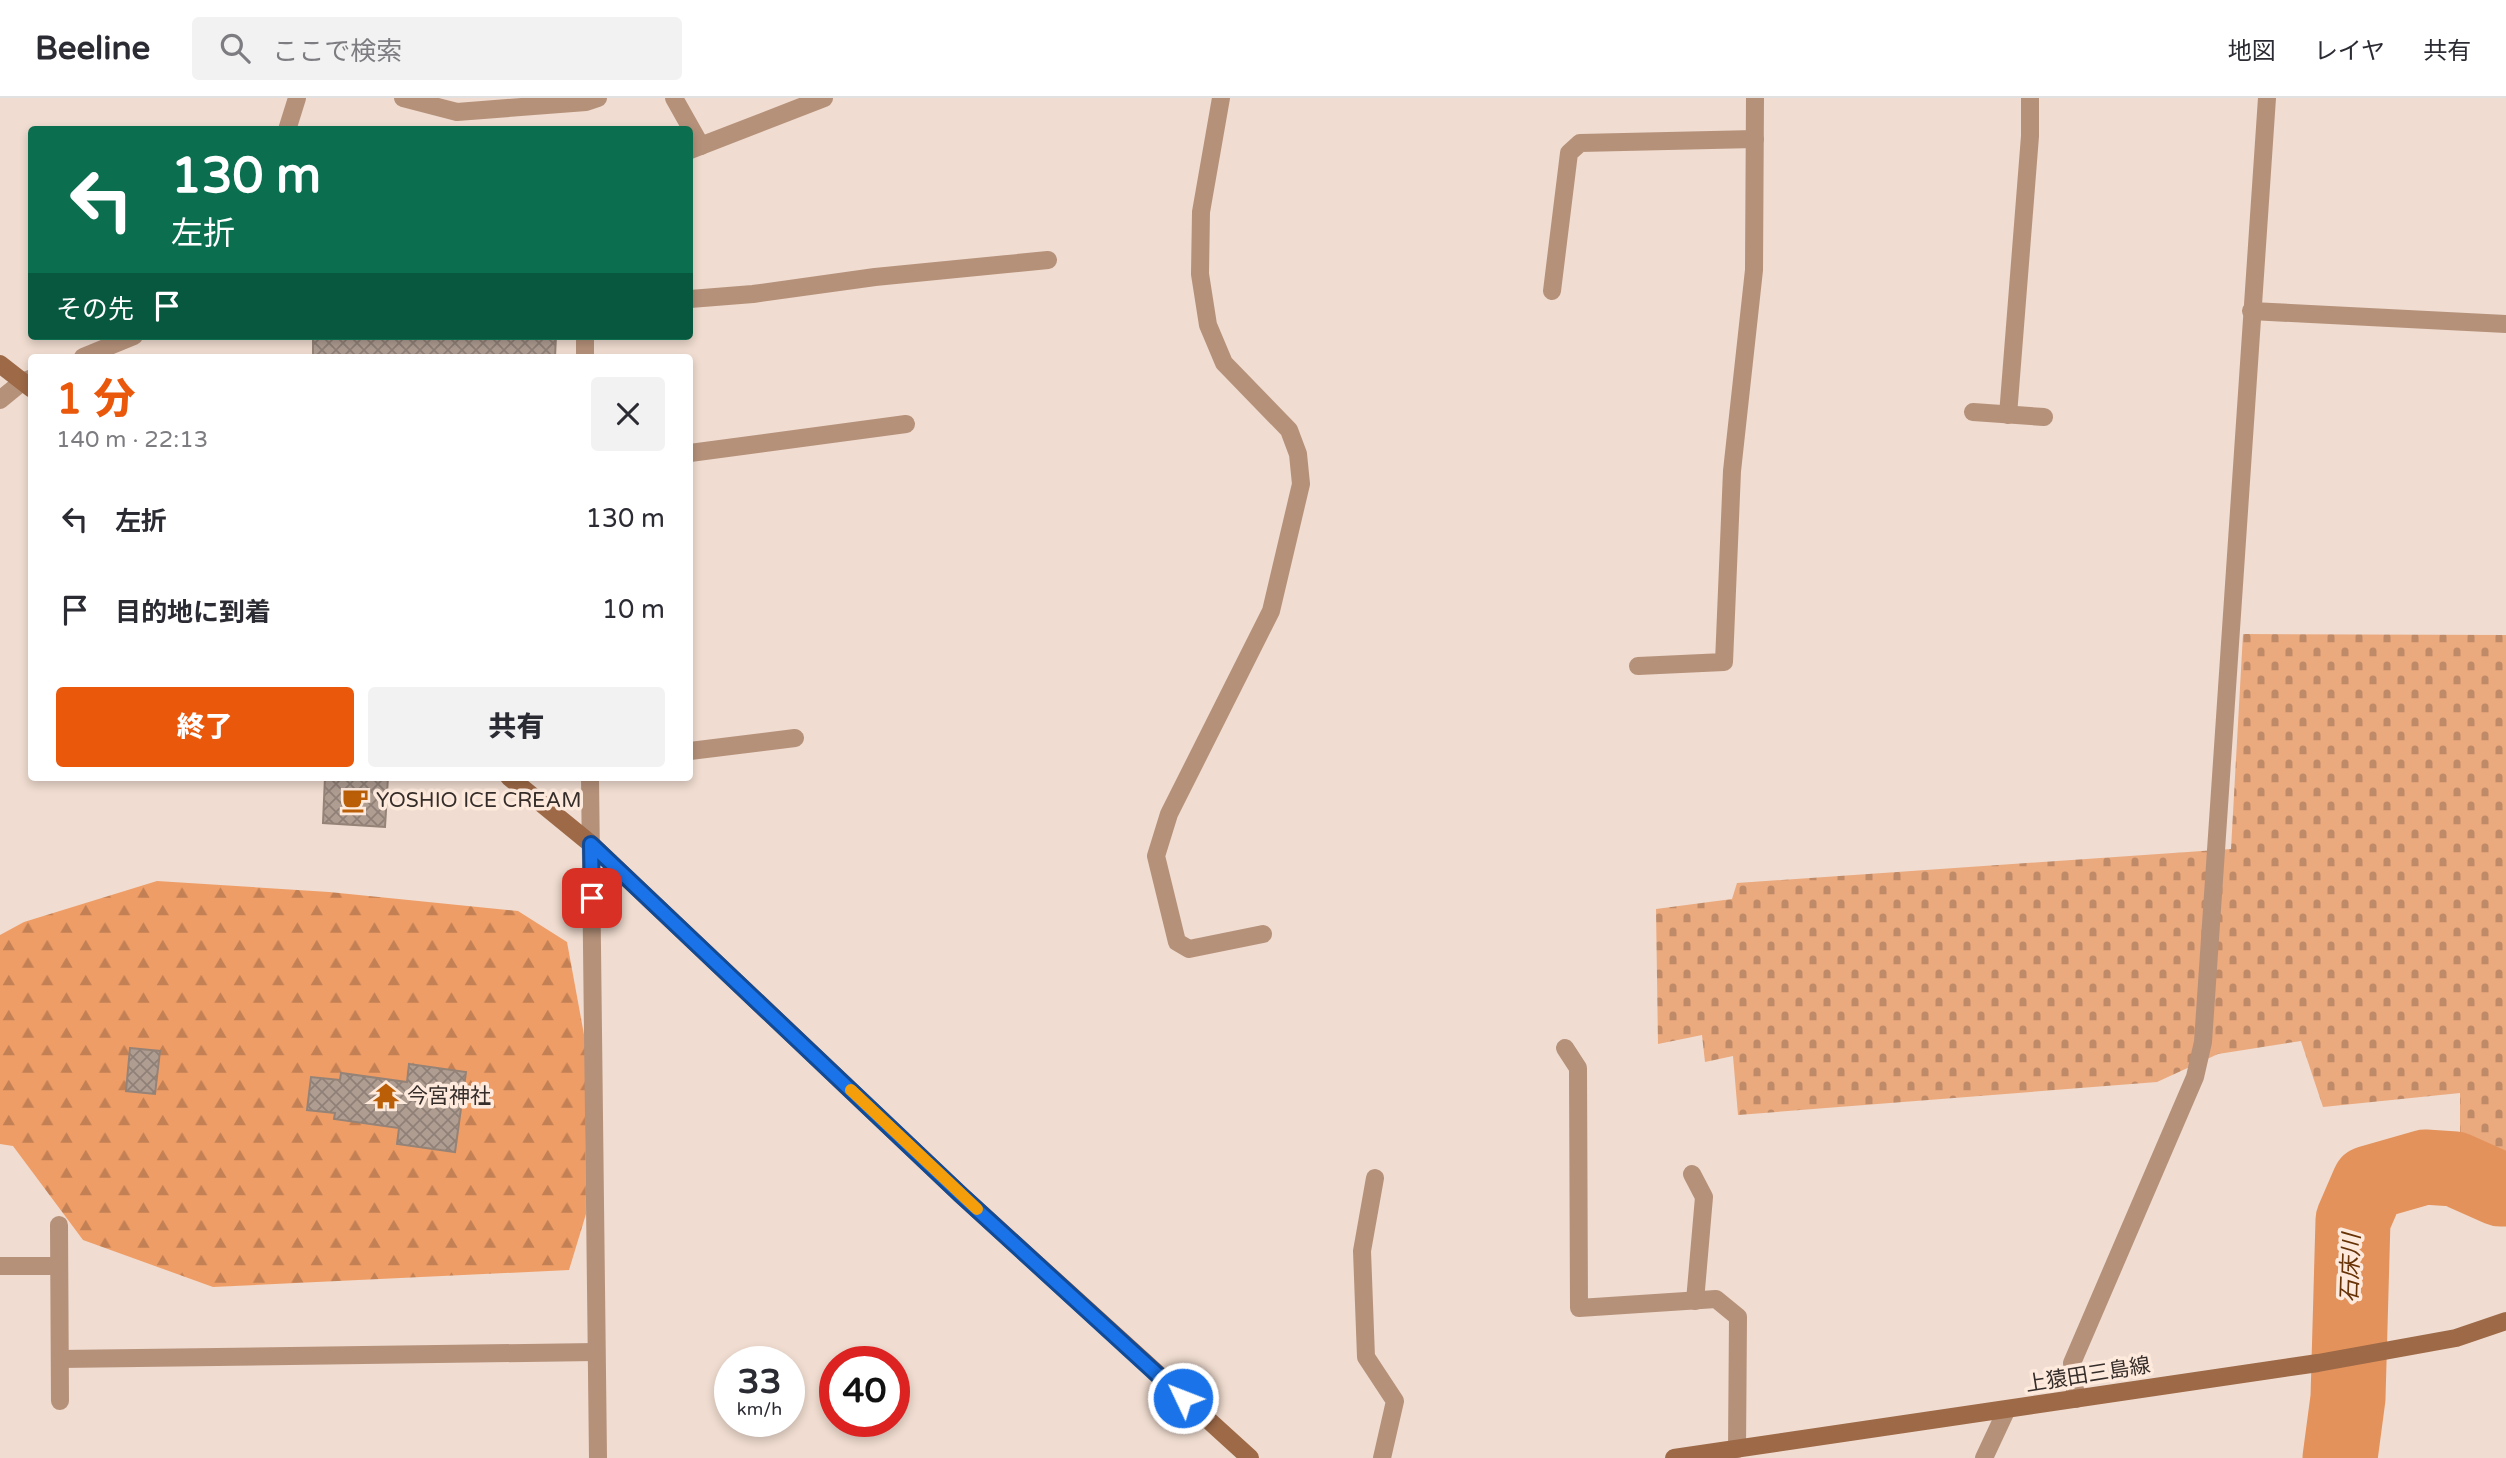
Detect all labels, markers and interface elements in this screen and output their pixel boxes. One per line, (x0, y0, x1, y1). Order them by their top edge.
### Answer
search box (192, 17, 682, 80)
text: Beeline (35, 29, 150, 68)
icon: search (216, 29, 254, 67)
text: ここで検索 (272, 36, 402, 67)
text: 地図 (2228, 37, 2276, 66)
text: レイヤ (2314, 37, 2385, 66)
text: 共有 (2423, 37, 2471, 66)
text: 130 m (171, 147, 321, 206)
icon: left (56, 154, 147, 245)
text: 左折 (171, 215, 235, 253)
icon: arrive (148, 287, 186, 325)
text: その先 (56, 294, 134, 325)
text: 1 分 (56, 374, 135, 425)
button: close (591, 377, 665, 451)
text: 140 m · 22:13 (56, 426, 208, 454)
icon: left (56, 500, 94, 538)
text: 130 m (585, 503, 665, 534)
text: 左折 (115, 506, 167, 537)
icon: arrive (56, 591, 94, 629)
text: 10 m (602, 594, 665, 625)
text: 目的地に到着 (115, 597, 271, 628)
button: 終了 (56, 687, 354, 767)
button: 共有 (368, 687, 665, 767)
cafe icon: YOSHIO ICE CREAM (340, 785, 370, 815)
place label: YOSHIO ICE CREAM (376, 788, 581, 813)
pin (562, 868, 622, 928)
icon: arrive (573, 879, 611, 917)
temple icon: 今宮神社 (371, 1081, 401, 1111)
place label: 今宮神社 (407, 1084, 491, 1109)
water label: 石床川 (2336, 1230, 2366, 1303)
speed limit sign: 40 (819, 1346, 910, 1437)
street label: 上猿田三島線 (2024, 1353, 2152, 1397)
text: 33 (738, 1361, 781, 1403)
position arrow (1146, 1361, 1220, 1435)
text: km/h (737, 1398, 782, 1420)

